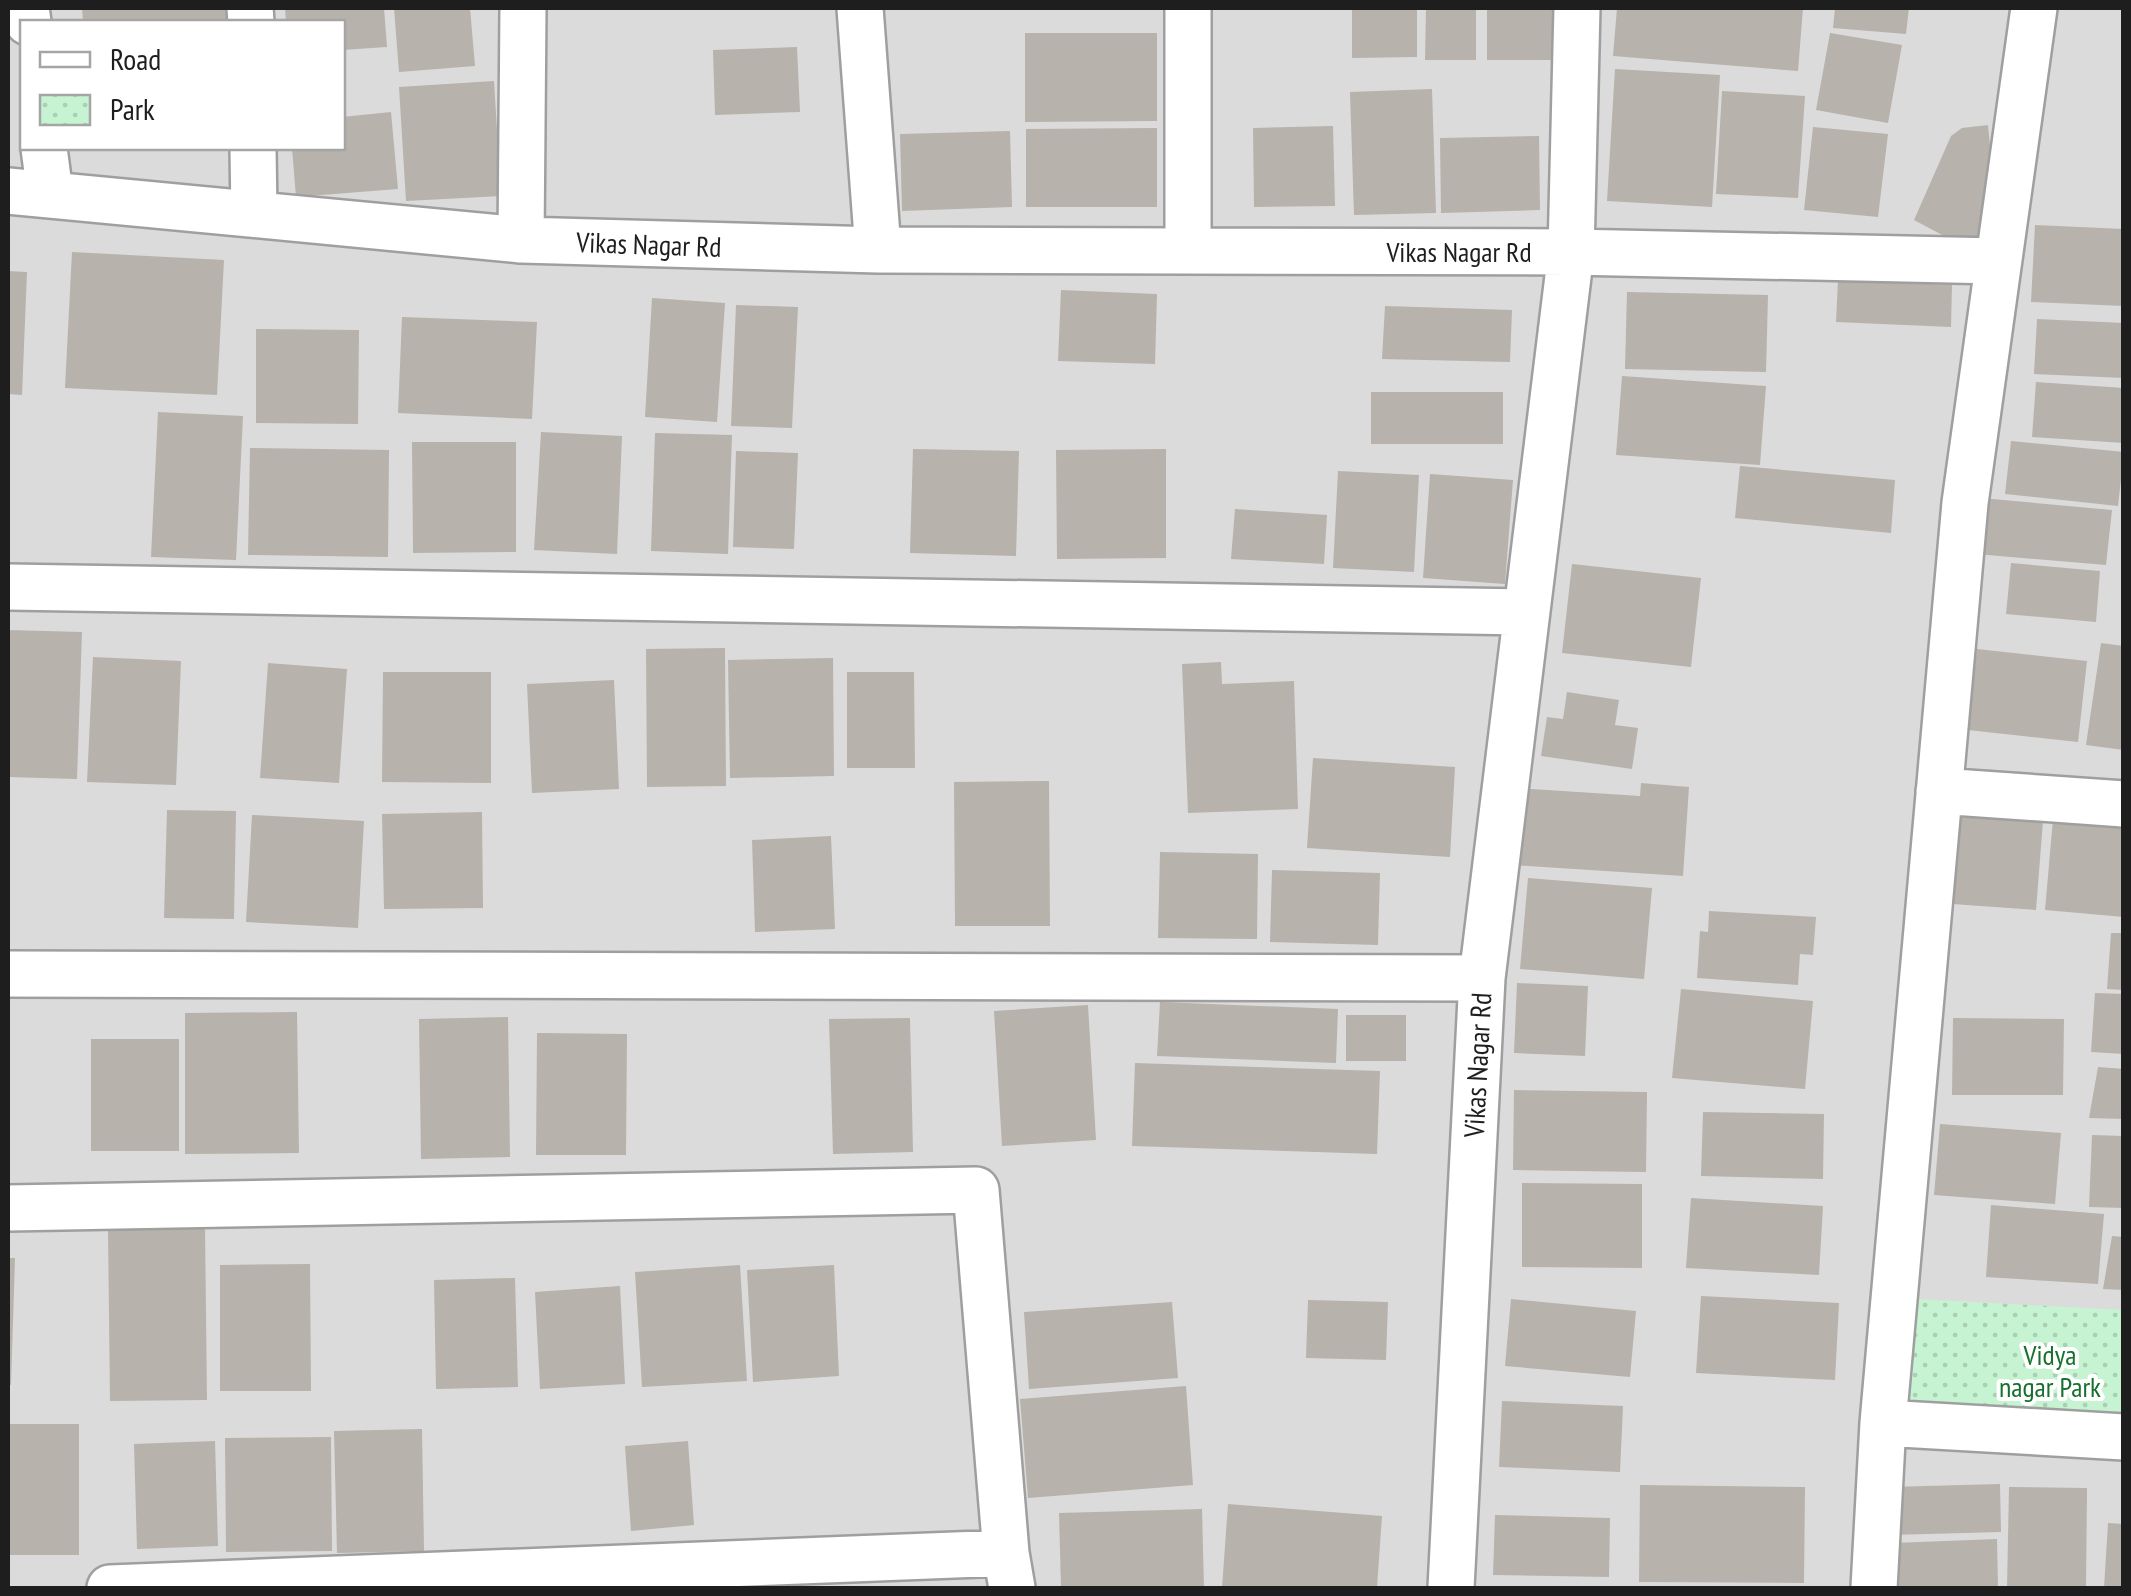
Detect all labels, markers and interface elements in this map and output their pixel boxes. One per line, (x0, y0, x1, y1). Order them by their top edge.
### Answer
legend (20, 20, 345, 150)
text: Road (110, 39, 161, 78)
text: Park (110, 89, 155, 128)
street label: Vikas Nagar Rd (575, 223, 722, 265)
street label: Vikas Nagar Rd (1385, 233, 1532, 270)
street label: Vikas Nagar Rd (1455, 992, 1499, 1139)
park label: Vidya nagar Park (1999, 1336, 2101, 1405)

